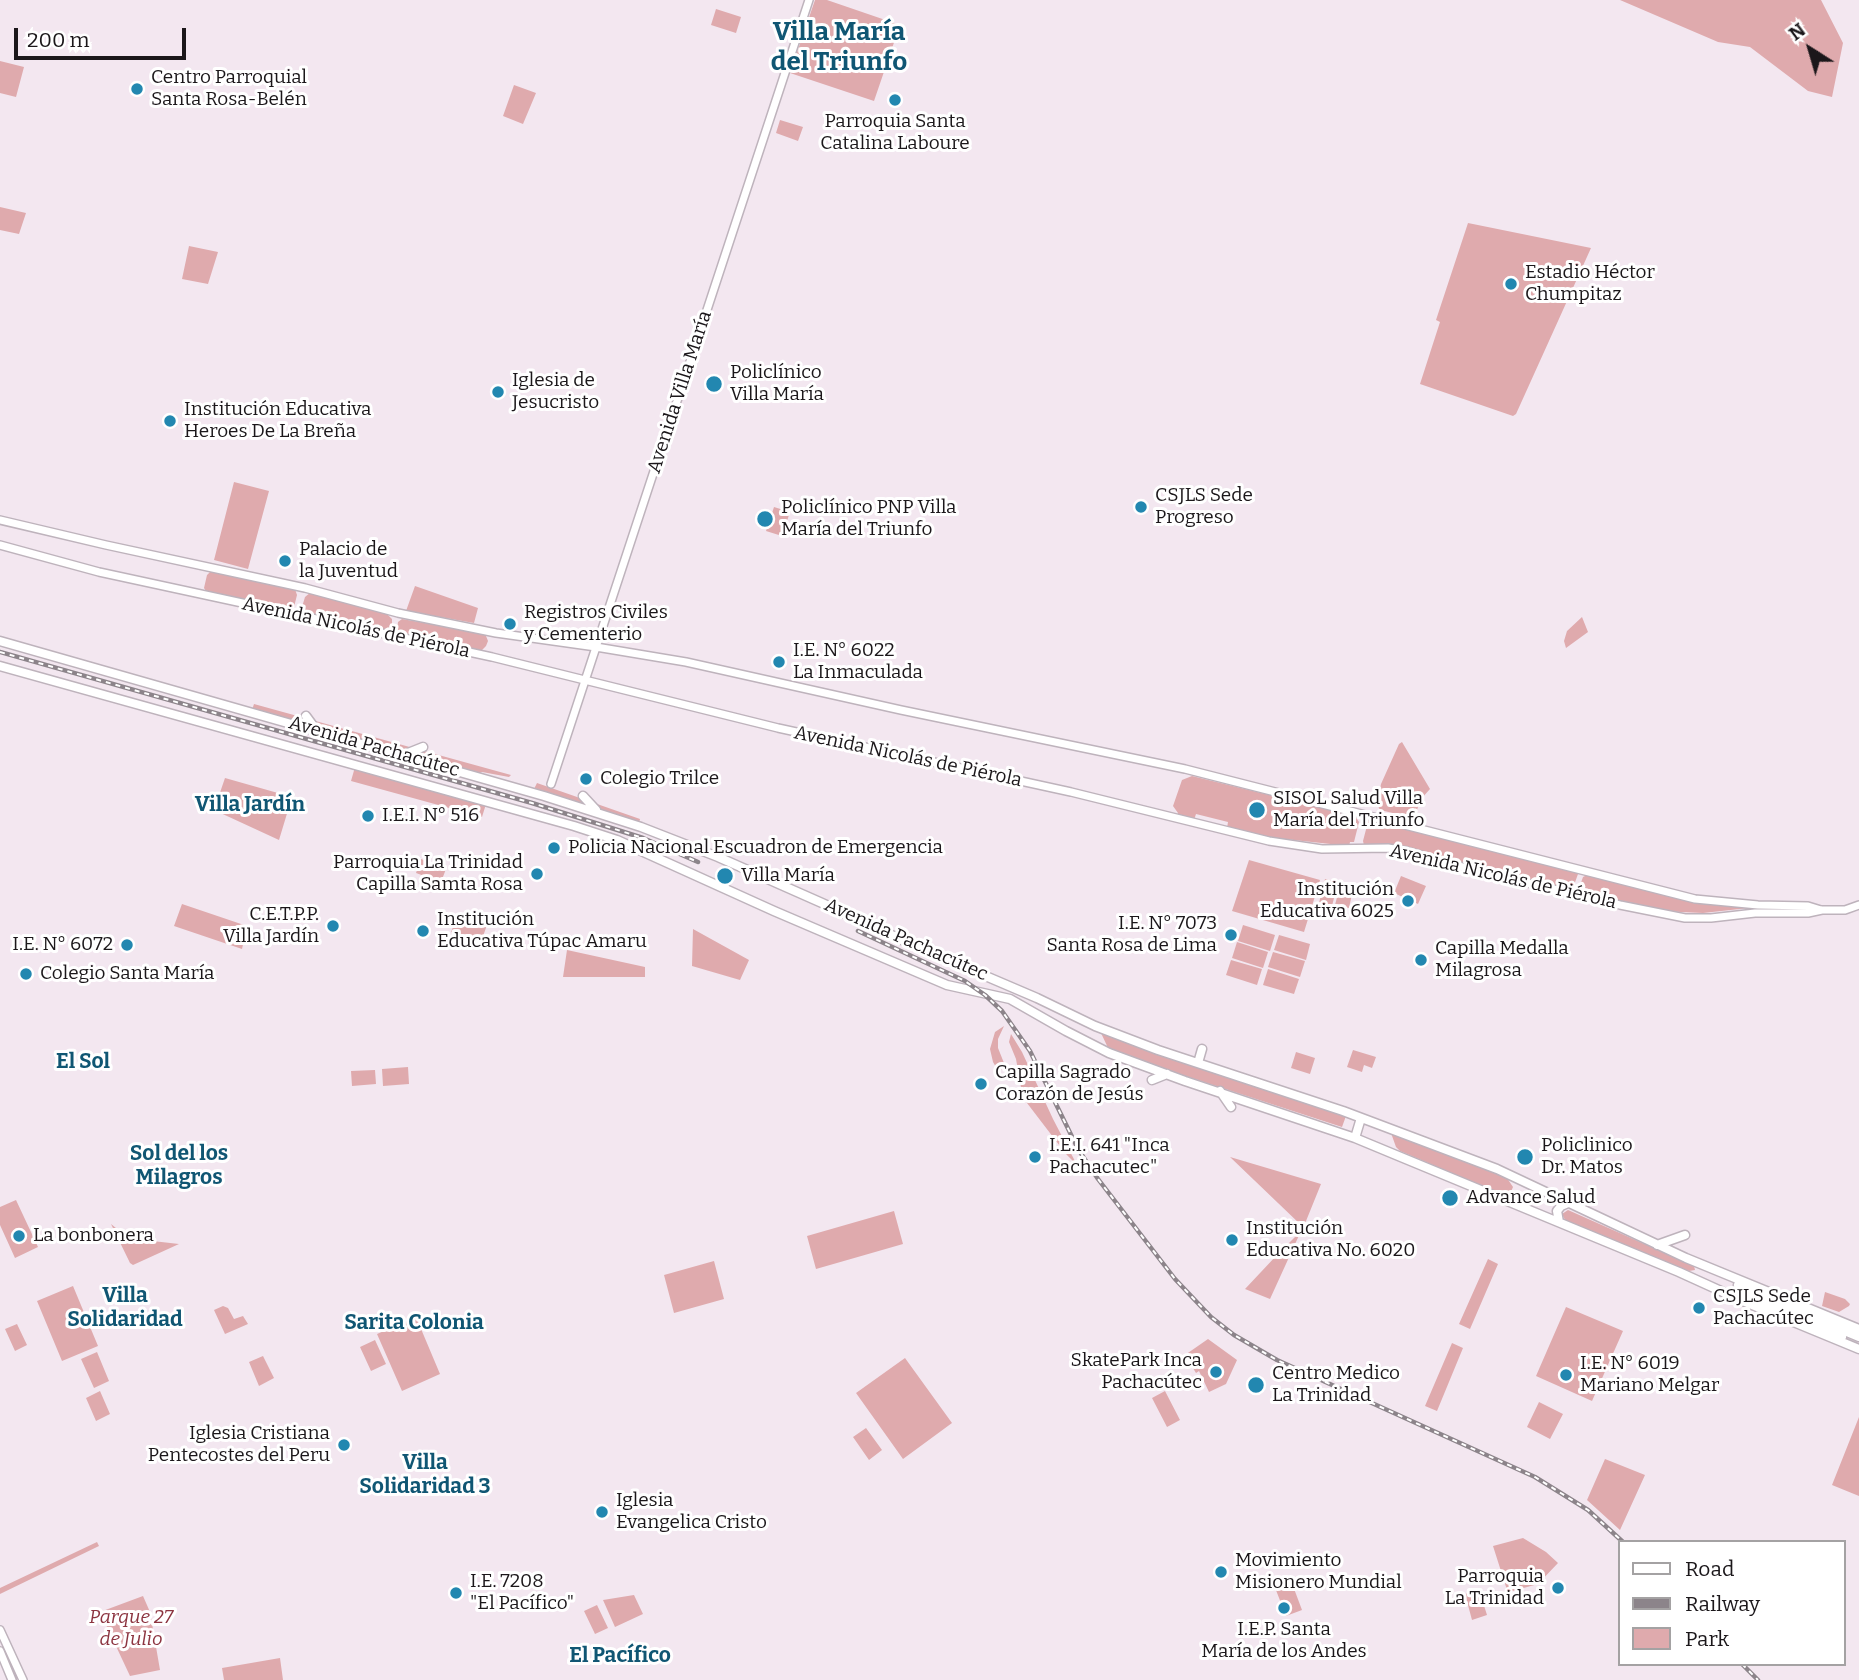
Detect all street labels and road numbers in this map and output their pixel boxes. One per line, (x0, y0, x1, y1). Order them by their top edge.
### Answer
street label: Avenida Villa María (643, 308, 717, 476)
street label: Avenida Nicolás de Piérola (240, 593, 472, 663)
street label: Avenida Pachacútec (286, 712, 462, 782)
street label: Avenida Nicolás de Piérola (792, 722, 1024, 792)
street label: Avenida Nicolás de Piérola (1387, 840, 1619, 914)
street label: Avenida Pachacútec (821, 894, 991, 986)

